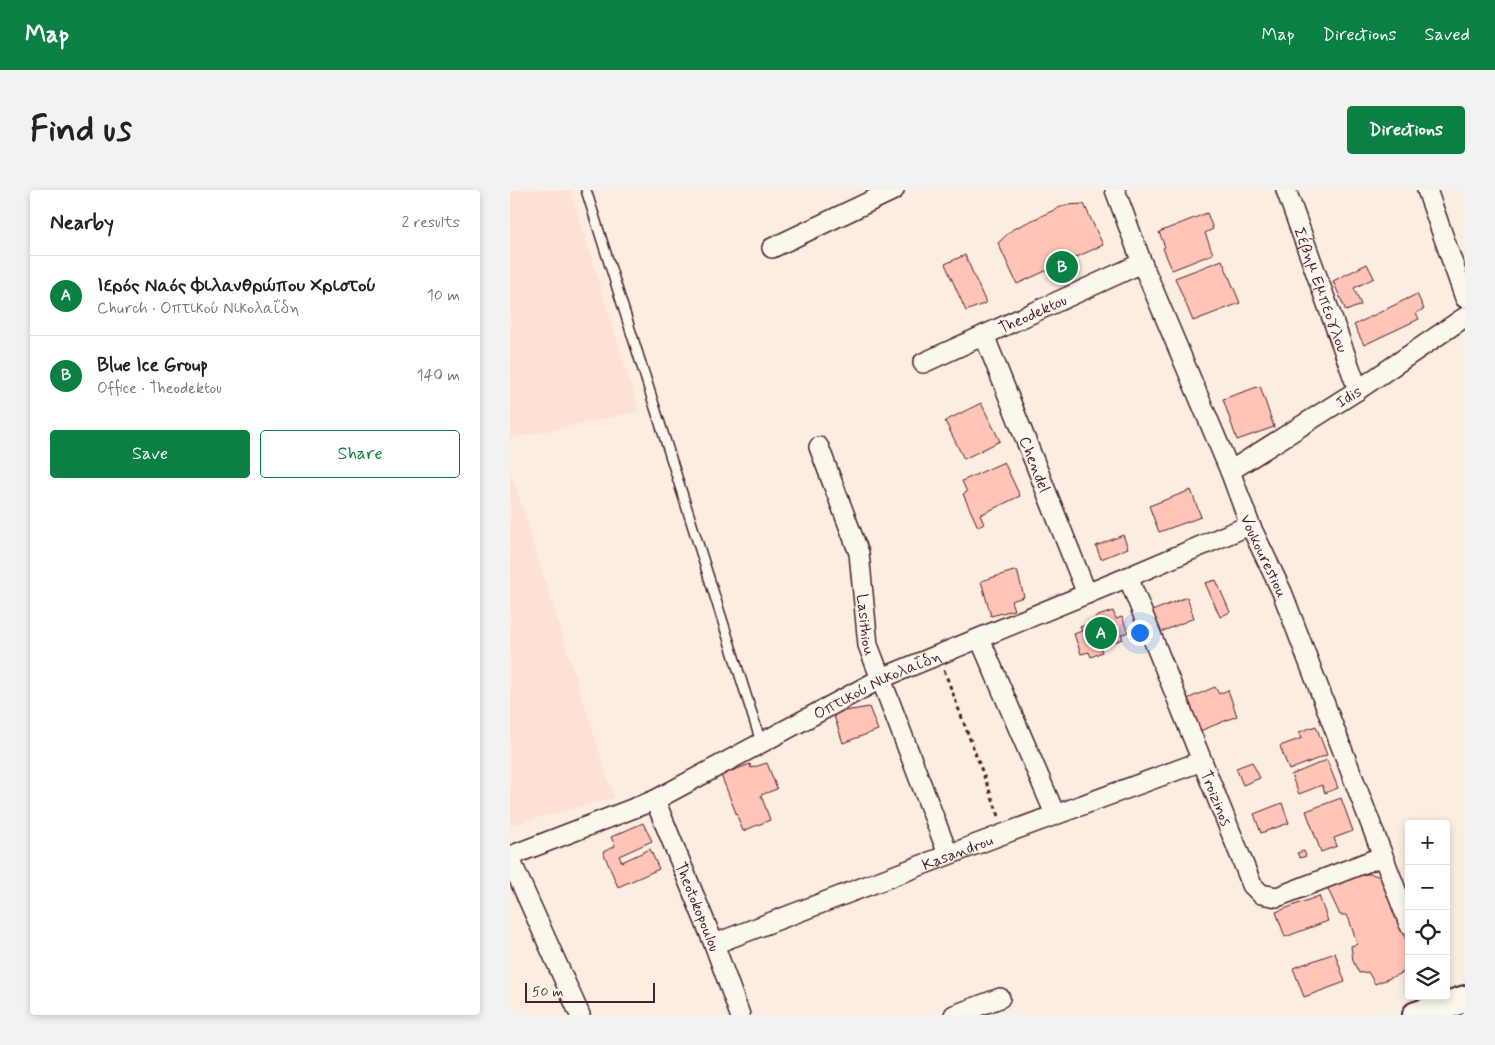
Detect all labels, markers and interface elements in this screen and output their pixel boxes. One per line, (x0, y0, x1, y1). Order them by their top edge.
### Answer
text: Map (25, 20, 69, 51)
text: Map (1262, 23, 1295, 47)
text: Directions (1323, 23, 1397, 47)
text: Saved (1425, 23, 1470, 47)
button: Directions (1347, 106, 1465, 154)
text: Find us (30, 107, 132, 153)
text: Nearby (50, 209, 114, 237)
text: 2 results (402, 212, 460, 233)
street label: Σέβημ Εμπεογλου (1288, 225, 1353, 356)
pin: B (1046, 248, 1078, 286)
text: Ιερός Ναός Φιλανθρώπου Χριστού (97, 273, 376, 298)
text: A (61, 285, 71, 306)
text: 10 m (427, 285, 460, 306)
street label: Theodektou (995, 290, 1070, 339)
text: Church · Οπτικού Νικολαΐδη (97, 298, 300, 319)
text: Blue Ice Group (97, 353, 208, 378)
text: B (61, 365, 71, 386)
text: 140 m (416, 365, 460, 386)
text: Office · Theodektou (97, 378, 222, 399)
street label: Idis (1332, 381, 1366, 413)
button: Save (50, 430, 250, 478)
button: Share (260, 430, 460, 478)
street label: Chendel (1013, 434, 1055, 496)
street label: Voukourestiou (1235, 512, 1292, 601)
street label: Lasithiou (851, 593, 880, 659)
pin: A (1085, 614, 1117, 652)
your location (1127, 620, 1153, 646)
street label: Οπτικού Νικολαΐδη (810, 646, 945, 725)
street label: Troizinos (1195, 767, 1236, 829)
map controls (1405, 820, 1450, 1000)
button: + (1405, 820, 1450, 865)
street label: Kasandrou (919, 830, 996, 876)
street label: Theotokopoulou (669, 859, 725, 955)
button: − (1405, 865, 1450, 910)
button: locate (1405, 910, 1450, 955)
button: layers (1405, 955, 1450, 1000)
scale bar (525, 980, 655, 1003)
text: 50 m (532, 983, 563, 1001)

